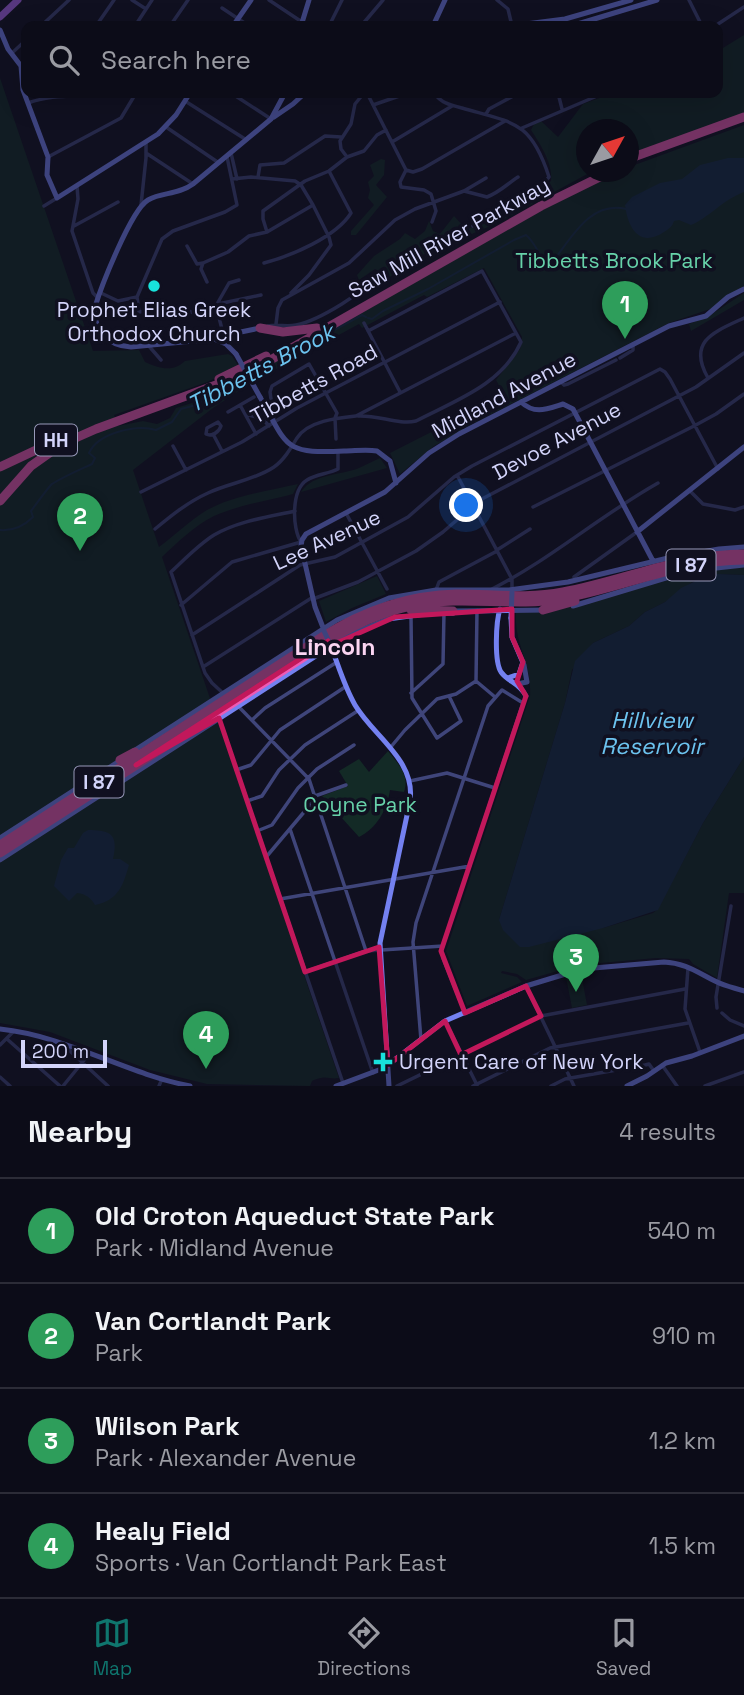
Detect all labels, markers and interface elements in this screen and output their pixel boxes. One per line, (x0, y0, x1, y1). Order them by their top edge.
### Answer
search box (21, 21, 723, 98)
icon: search (45, 41, 83, 79)
text: Search here (101, 43, 251, 77)
north arrow (576, 119, 639, 182)
street label: Saw Mill River Parkway (343, 171, 554, 304)
park label: Tibbetts Brook Park (515, 247, 713, 274)
marker: Prophet Elias Greek Orthodox Church (146, 278, 162, 294)
pin: 1 (602, 281, 648, 339)
place label: Prophet Elias Greek Orthodox Church (57, 296, 251, 347)
water label: Tibbetts Brook (182, 315, 342, 419)
street label: Tibbetts Road (245, 338, 382, 430)
street label: Midland Avenue (427, 345, 581, 444)
street label: Devoe Avenue (488, 395, 626, 486)
road number: HH (35, 424, 77, 456)
your location (449, 488, 483, 522)
pin: 2 (57, 493, 103, 551)
street label: Lee Avenue (269, 503, 385, 576)
road number: I 87 (666, 550, 716, 580)
district label: Lincoln (295, 632, 375, 662)
water label: Hillview Reservoir (601, 705, 706, 761)
road number: I 87 (74, 766, 124, 797)
park label: Coyne Park (303, 791, 417, 818)
pin: 3 (553, 934, 599, 992)
pin: 4 (183, 1011, 229, 1069)
scale bar (21, 1037, 107, 1069)
text: 200 m (32, 1039, 89, 1064)
place label: Urgent Care of New York (399, 1048, 644, 1075)
marker: Urgent Care of New York (373, 1052, 393, 1072)
text: Nearby (28, 1112, 132, 1151)
text: 4 results (619, 1117, 716, 1147)
text: Old Croton Aqueduct State Park (95, 1199, 494, 1233)
text: 1 (46, 1216, 56, 1246)
text: 540 m (647, 1216, 716, 1246)
text: Park · Midland Avenue (95, 1233, 334, 1263)
text: Van Cortlandt Park (95, 1304, 331, 1338)
text: 2 (44, 1321, 58, 1351)
text: 910 m (652, 1321, 716, 1351)
text: Park (95, 1338, 143, 1368)
text: Wilson Park (95, 1409, 240, 1443)
text: 3 (44, 1426, 58, 1456)
text: 1.2 km (649, 1426, 716, 1456)
text: Park · Alexander Avenue (95, 1443, 356, 1473)
text: Healy Field (95, 1514, 231, 1548)
text: 4 (44, 1531, 58, 1561)
text: 1.5 km (649, 1531, 716, 1561)
text: Sports · Van Cortlandt Park East (95, 1548, 447, 1578)
tab: Map (93, 1614, 132, 1681)
tab: Directions (318, 1614, 411, 1681)
tab: Saved (596, 1614, 651, 1681)

